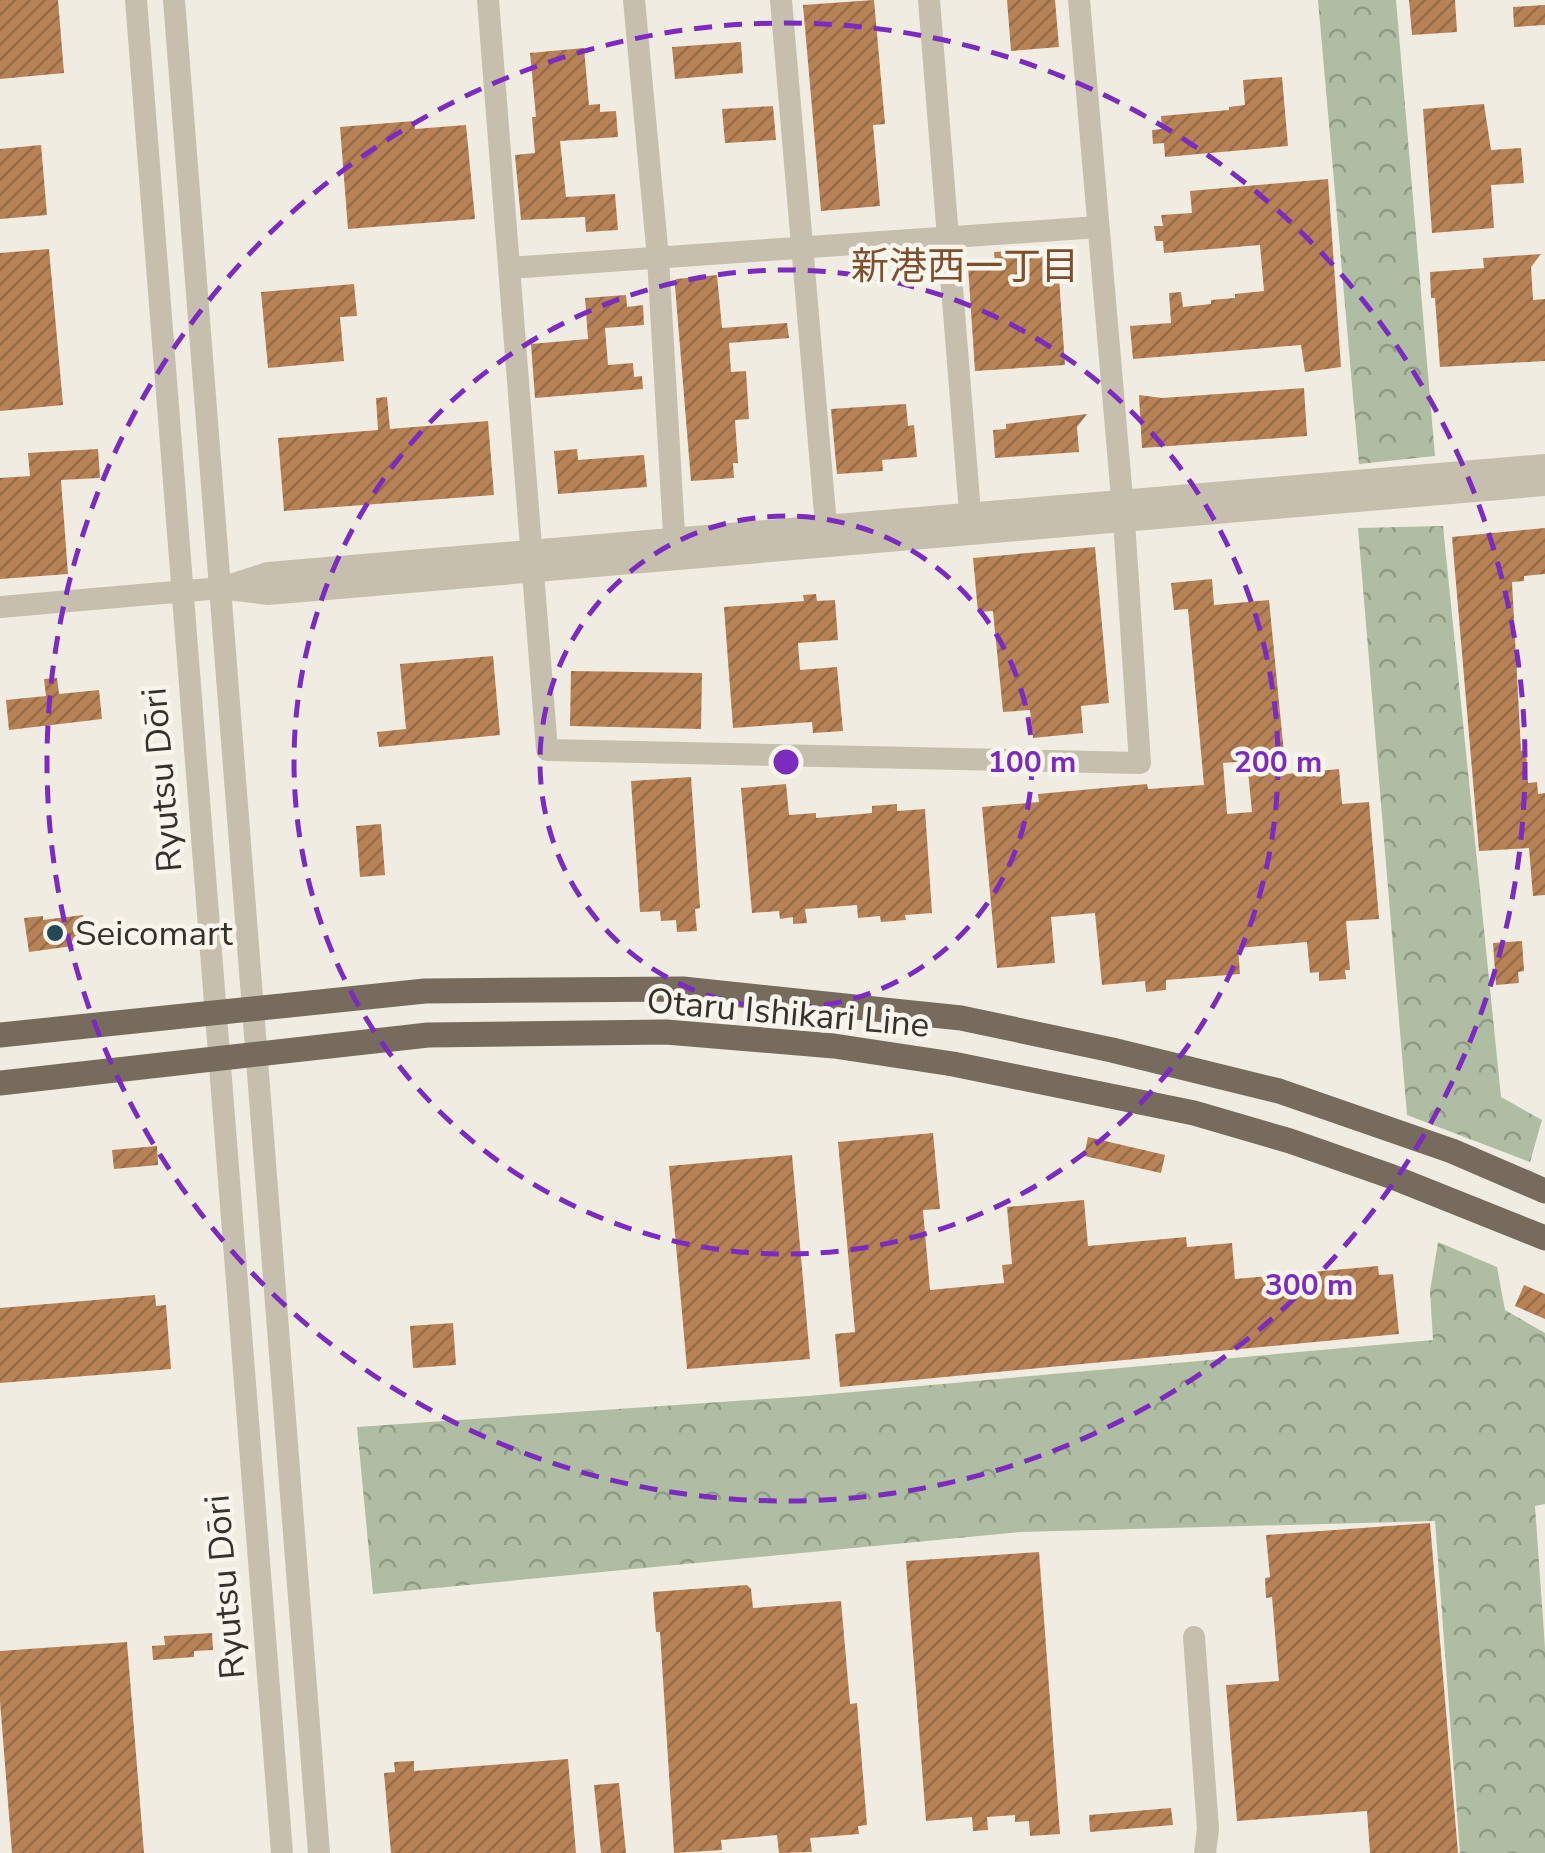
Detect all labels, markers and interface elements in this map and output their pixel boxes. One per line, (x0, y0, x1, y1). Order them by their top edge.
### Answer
district label: 新港西一丁目 (851, 241, 1079, 292)
street label: Ryutsu Dōri (131, 686, 193, 874)
text: 100 m (988, 742, 1076, 783)
text: 200 m (1234, 742, 1322, 783)
centre of rings (768, 744, 804, 780)
place label: Seicomart (75, 910, 234, 957)
marker: Seicomart (44, 922, 66, 944)
street label: Otaru Ishikari Line (645, 977, 931, 1049)
text: 300 m (1265, 1265, 1353, 1306)
street label: Ryutsu Dōri (194, 1493, 256, 1681)

